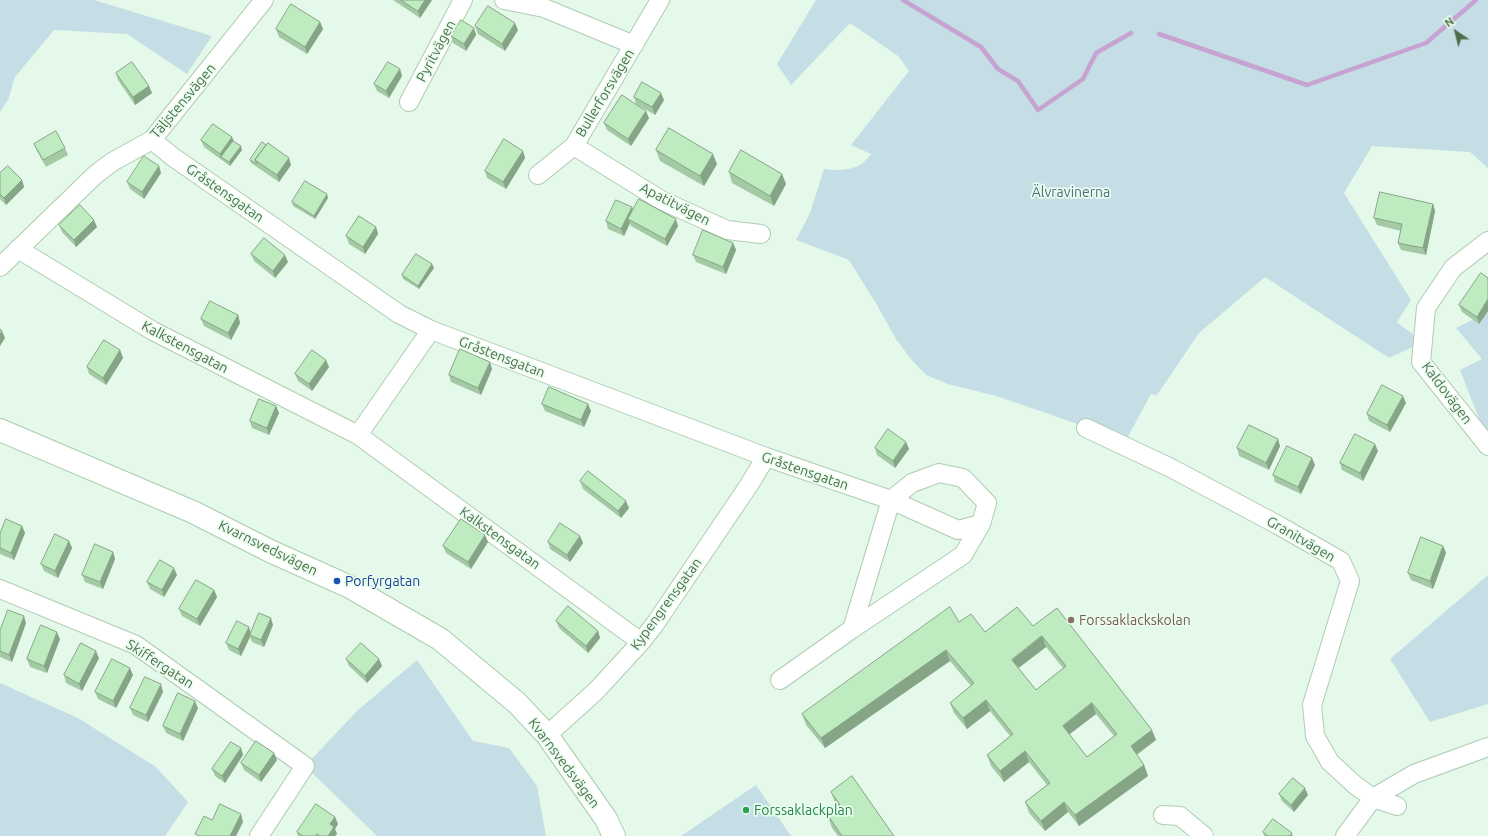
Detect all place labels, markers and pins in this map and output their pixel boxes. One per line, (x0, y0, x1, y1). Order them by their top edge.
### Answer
place label: Porfyrgatan (345, 573, 420, 589)
marker: Porfyrgatan (332, 576, 342, 586)
place label: Forssaklackskolan (1079, 612, 1191, 628)
marker: Forssaklackskolan (1066, 615, 1076, 625)
place label: Forssaklackplan (754, 802, 853, 818)
marker: Forssaklackplan (741, 805, 751, 815)

